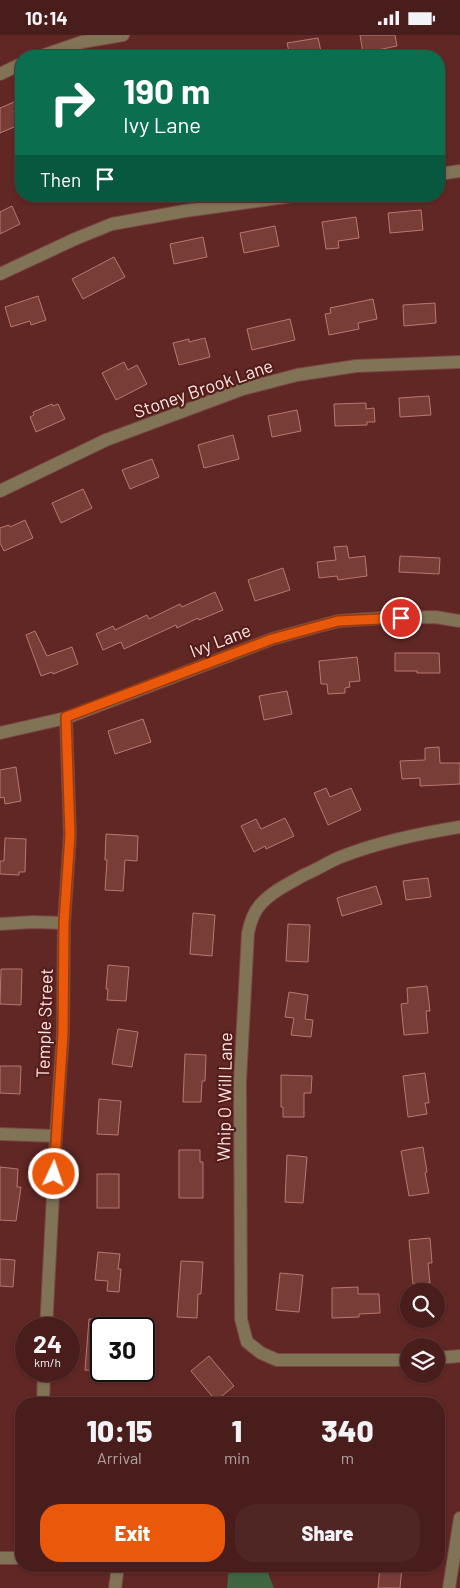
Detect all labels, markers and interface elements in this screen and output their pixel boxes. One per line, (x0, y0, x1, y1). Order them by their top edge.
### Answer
text: 10:14 (25, 6, 68, 29)
text: 190 m (123, 69, 210, 111)
icon: right (40, 70, 105, 135)
text: Ivy Lane (123, 111, 201, 137)
icon: arrive (91, 165, 119, 193)
text: Then (40, 168, 81, 191)
street label: Stoney Brook Lane (130, 354, 276, 422)
pin (380, 597, 422, 639)
icon: arrive (387, 604, 415, 632)
street label: Ivy Lane (186, 618, 254, 662)
street label: Temple Street (31, 968, 57, 1078)
street label: Whip O Will Lane (212, 1032, 236, 1162)
position arrow (27, 1147, 79, 1199)
map controls (400, 1283, 445, 1383)
button: search (400, 1283, 445, 1328)
speed limit sign: 30 (90, 1317, 155, 1382)
text: 24 (33, 1328, 62, 1358)
button: layers (400, 1338, 445, 1383)
text: km/h (34, 1355, 61, 1369)
text: 10:15 (86, 1412, 152, 1448)
text: 1 (232, 1412, 242, 1448)
text: 340 (321, 1412, 374, 1448)
text: Arrival (97, 1448, 142, 1467)
text: min (224, 1448, 250, 1467)
text: m (341, 1448, 354, 1467)
button: Exit (40, 1504, 225, 1562)
button: Share (235, 1504, 420, 1562)

